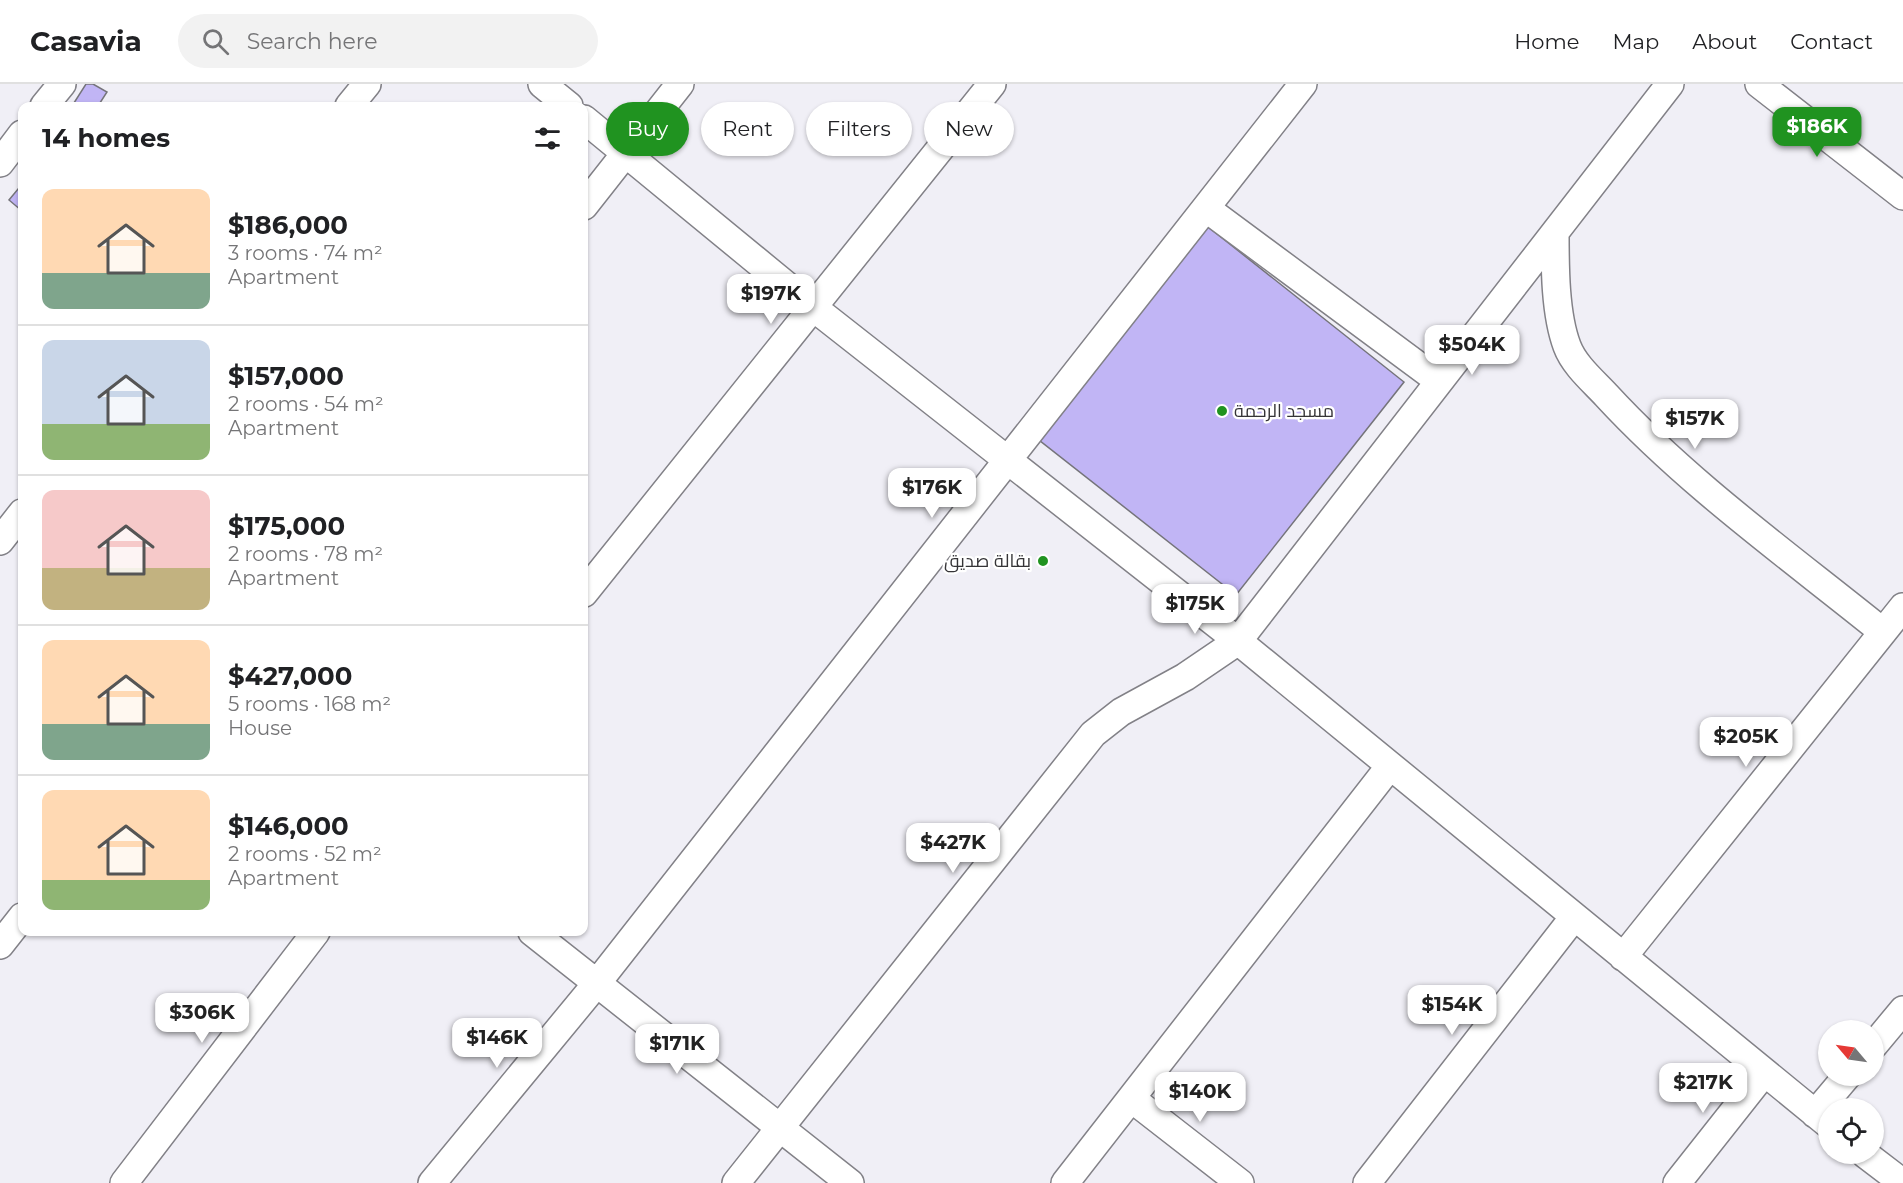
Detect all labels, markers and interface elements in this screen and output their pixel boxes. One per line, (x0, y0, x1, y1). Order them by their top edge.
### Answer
search box (178, 14, 598, 68)
text: Casavia (30, 24, 142, 58)
icon: search (199, 25, 232, 58)
text: Search here (247, 28, 378, 55)
text: Home (1514, 29, 1579, 54)
text: Map (1612, 29, 1659, 54)
text: About (1692, 29, 1757, 54)
text: Contact (1790, 29, 1873, 54)
chip: Buy (606, 102, 689, 156)
chip: Rent (701, 102, 794, 156)
chip: Filters (806, 102, 912, 156)
chip: New (924, 102, 1014, 156)
pin: $186K (1775, 107, 1859, 158)
text: $186K (1786, 114, 1848, 138)
text: 14 homes (42, 122, 170, 154)
icon: filters (531, 122, 564, 155)
text: $186,000 (228, 209, 348, 241)
icon: home (90, 213, 162, 285)
text: 3 rooms · 74 m² (228, 241, 383, 265)
text: Apartment (228, 265, 339, 289)
pin: $197K (729, 274, 813, 325)
text: $197K (741, 281, 801, 305)
pin: $504K (1430, 325, 1514, 376)
text: $504K (1439, 332, 1505, 356)
text: $157,000 (228, 360, 344, 392)
icon: home (90, 364, 162, 436)
text: 2 rooms · 54 m² (228, 392, 384, 416)
pin: $157K (1653, 399, 1737, 450)
place label: مسجد الرحمة (1234, 400, 1334, 422)
marker: مسجد الرحمة (1215, 404, 1229, 418)
text: $157K (1665, 406, 1725, 430)
text: Apartment (228, 416, 339, 440)
pin: $176K (890, 468, 974, 519)
text: $176K (902, 475, 962, 499)
text: $175,000 (228, 510, 345, 542)
icon: home (90, 514, 162, 586)
text: 2 rooms · 78 m² (228, 542, 383, 566)
place label: بقالة صديق (944, 550, 1031, 573)
marker: بقالة صديق (1036, 554, 1050, 568)
text: Apartment (228, 566, 339, 590)
pin: $175K (1153, 584, 1237, 635)
text: $175K (1165, 591, 1225, 615)
text: $427,000 (228, 660, 352, 692)
icon: home (90, 664, 162, 736)
text: 5 rooms · 168 m² (228, 692, 391, 716)
text: House (228, 716, 292, 740)
pin: $205K (1704, 717, 1788, 768)
text: $205K (1714, 724, 1778, 748)
text: $146,000 (228, 810, 349, 842)
icon: home (90, 814, 162, 886)
pin: $427K (911, 823, 995, 874)
text: $427K (920, 830, 986, 854)
text: 2 rooms · 52 m² (228, 842, 382, 866)
text: Apartment (228, 866, 339, 890)
pin: $154K (1410, 985, 1494, 1036)
text: $154K (1422, 992, 1482, 1016)
pin: $306K (160, 993, 244, 1044)
text: $306K (169, 1000, 235, 1024)
pin: $146K (455, 1018, 539, 1069)
north arrow (1818, 1020, 1884, 1086)
map controls (1818, 1020, 1884, 1164)
pin: $171K (635, 1024, 719, 1075)
text: $146K (466, 1025, 528, 1049)
text: $171K (649, 1031, 705, 1055)
pin: $217K (1661, 1063, 1745, 1114)
text: $217K (1673, 1070, 1733, 1094)
pin: $140K (1158, 1072, 1242, 1123)
text: $140K (1169, 1079, 1231, 1103)
button: locate (1818, 1098, 1884, 1164)

